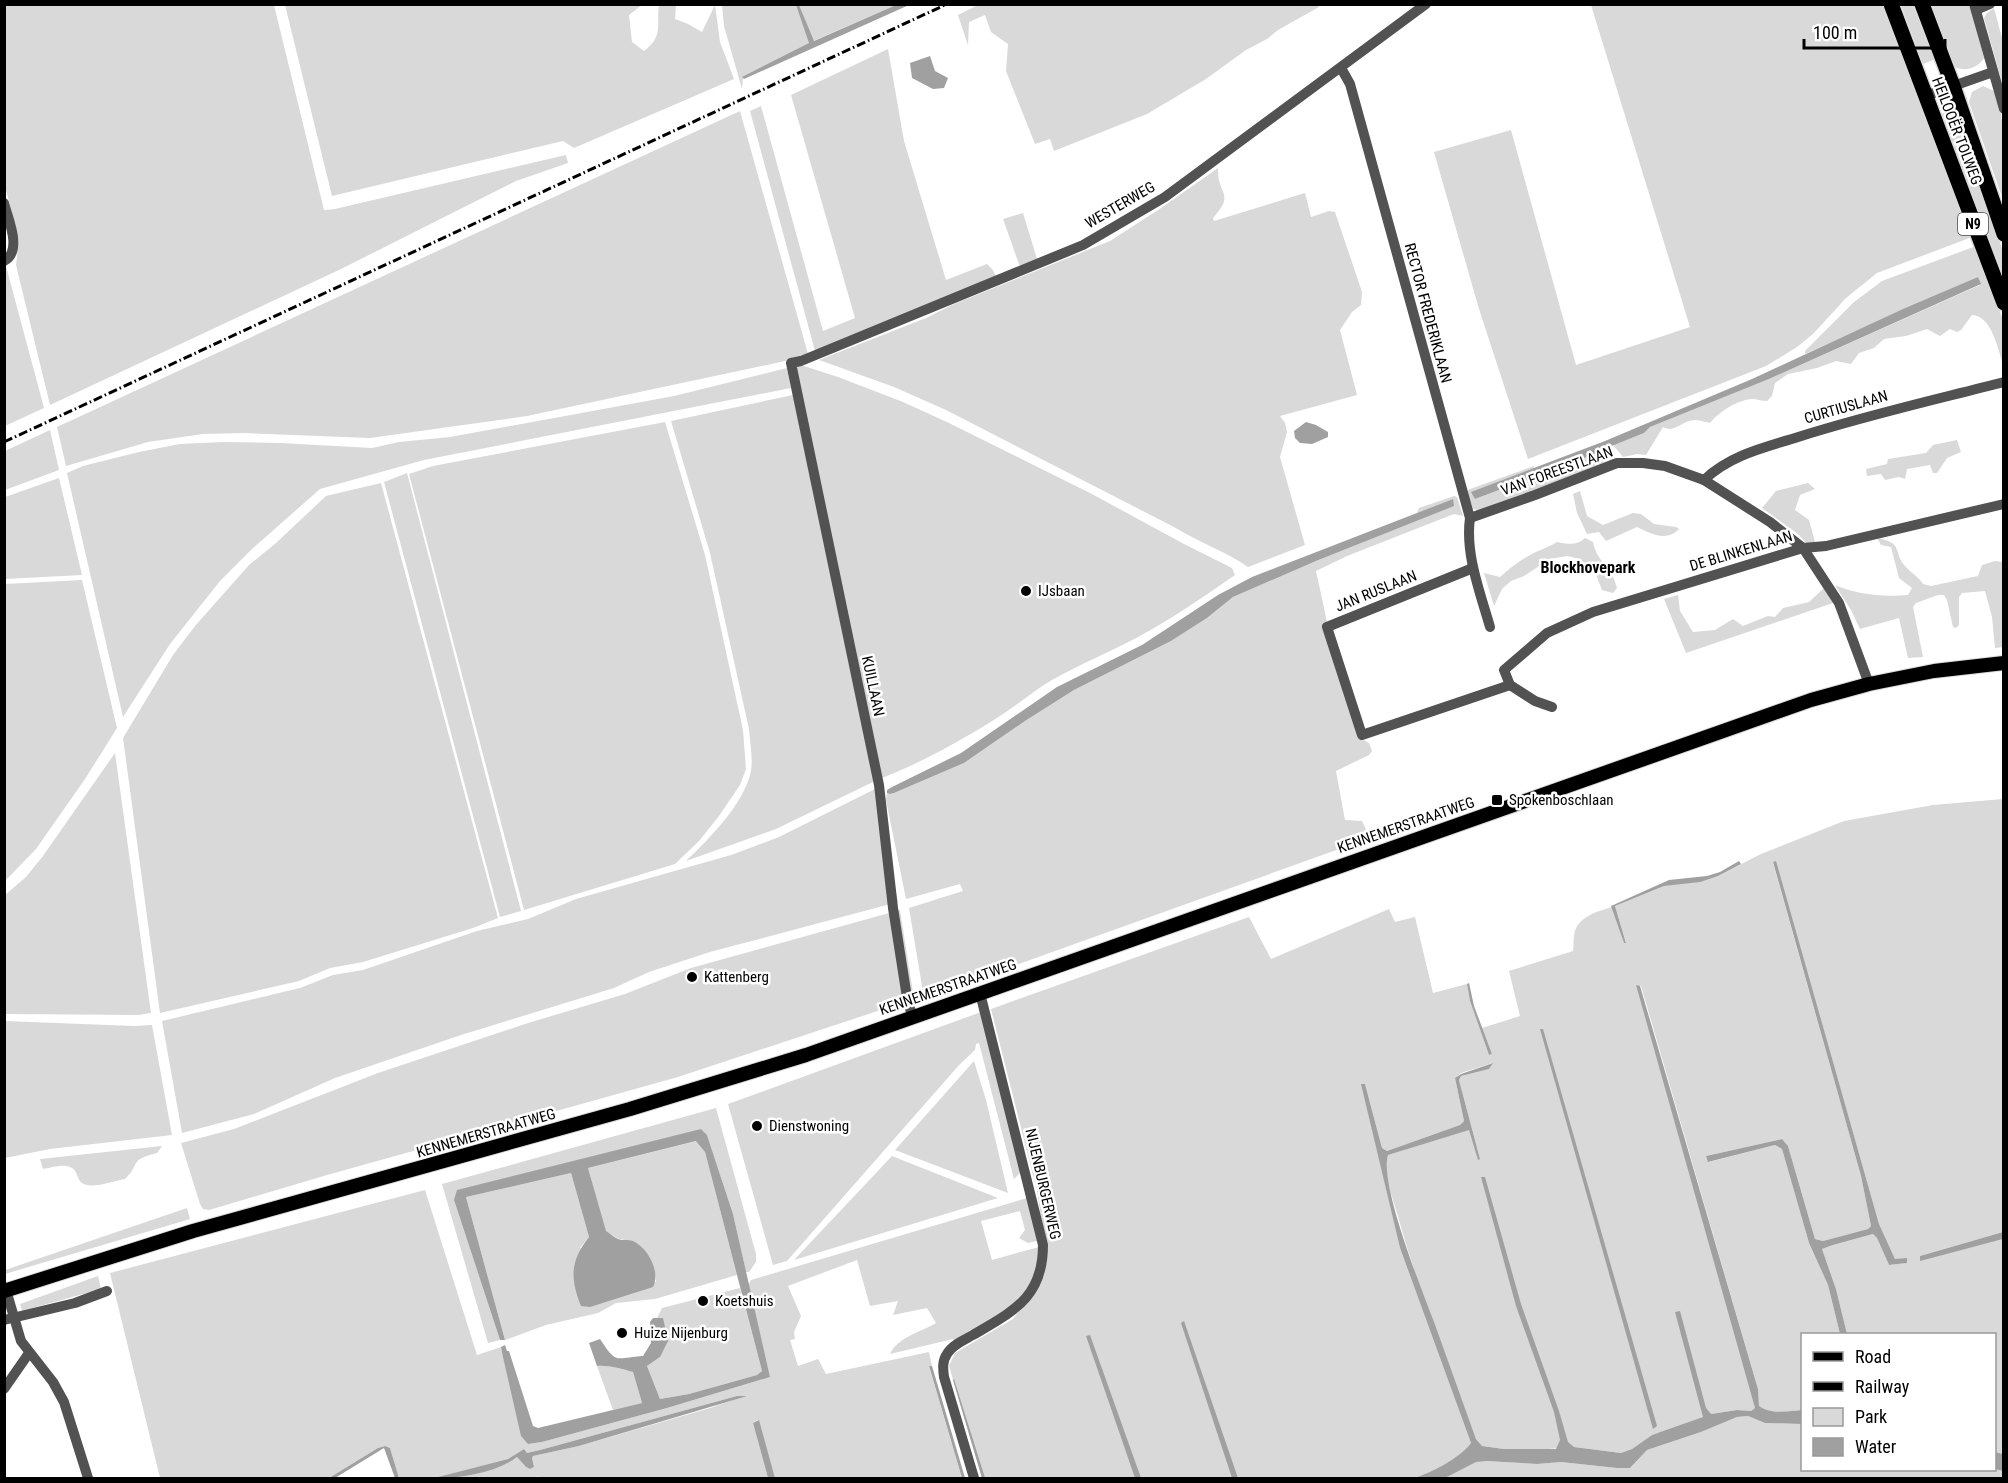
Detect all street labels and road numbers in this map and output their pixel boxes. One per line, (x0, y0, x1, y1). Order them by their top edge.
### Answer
street label: HEILOOËR TOLWEG (1928, 74, 1986, 188)
street label: WESTERWEG (1082, 178, 1158, 232)
road number: N9 (1958, 213, 1988, 235)
street label: RECTOR FREDERIKLAAN (1401, 241, 1455, 385)
street label: CURTIUSLAAN (1802, 387, 1890, 427)
street label: VAN FOREESTLAAN (1499, 442, 1615, 500)
street label: DE BLINKENLAAN (1687, 527, 1795, 575)
street label: JAN RUSLAAN (1333, 566, 1419, 616)
street label: KUILLAAN (858, 654, 888, 718)
street label: KENNEMERSTRAATWEG (1335, 793, 1477, 857)
street label: KENNEMERSTRAATWEG (877, 955, 1019, 1019)
street label: KENNEMERSTRAATWEG (414, 1105, 558, 1161)
street label: NIJENBURGERWEG (1021, 1127, 1065, 1241)

